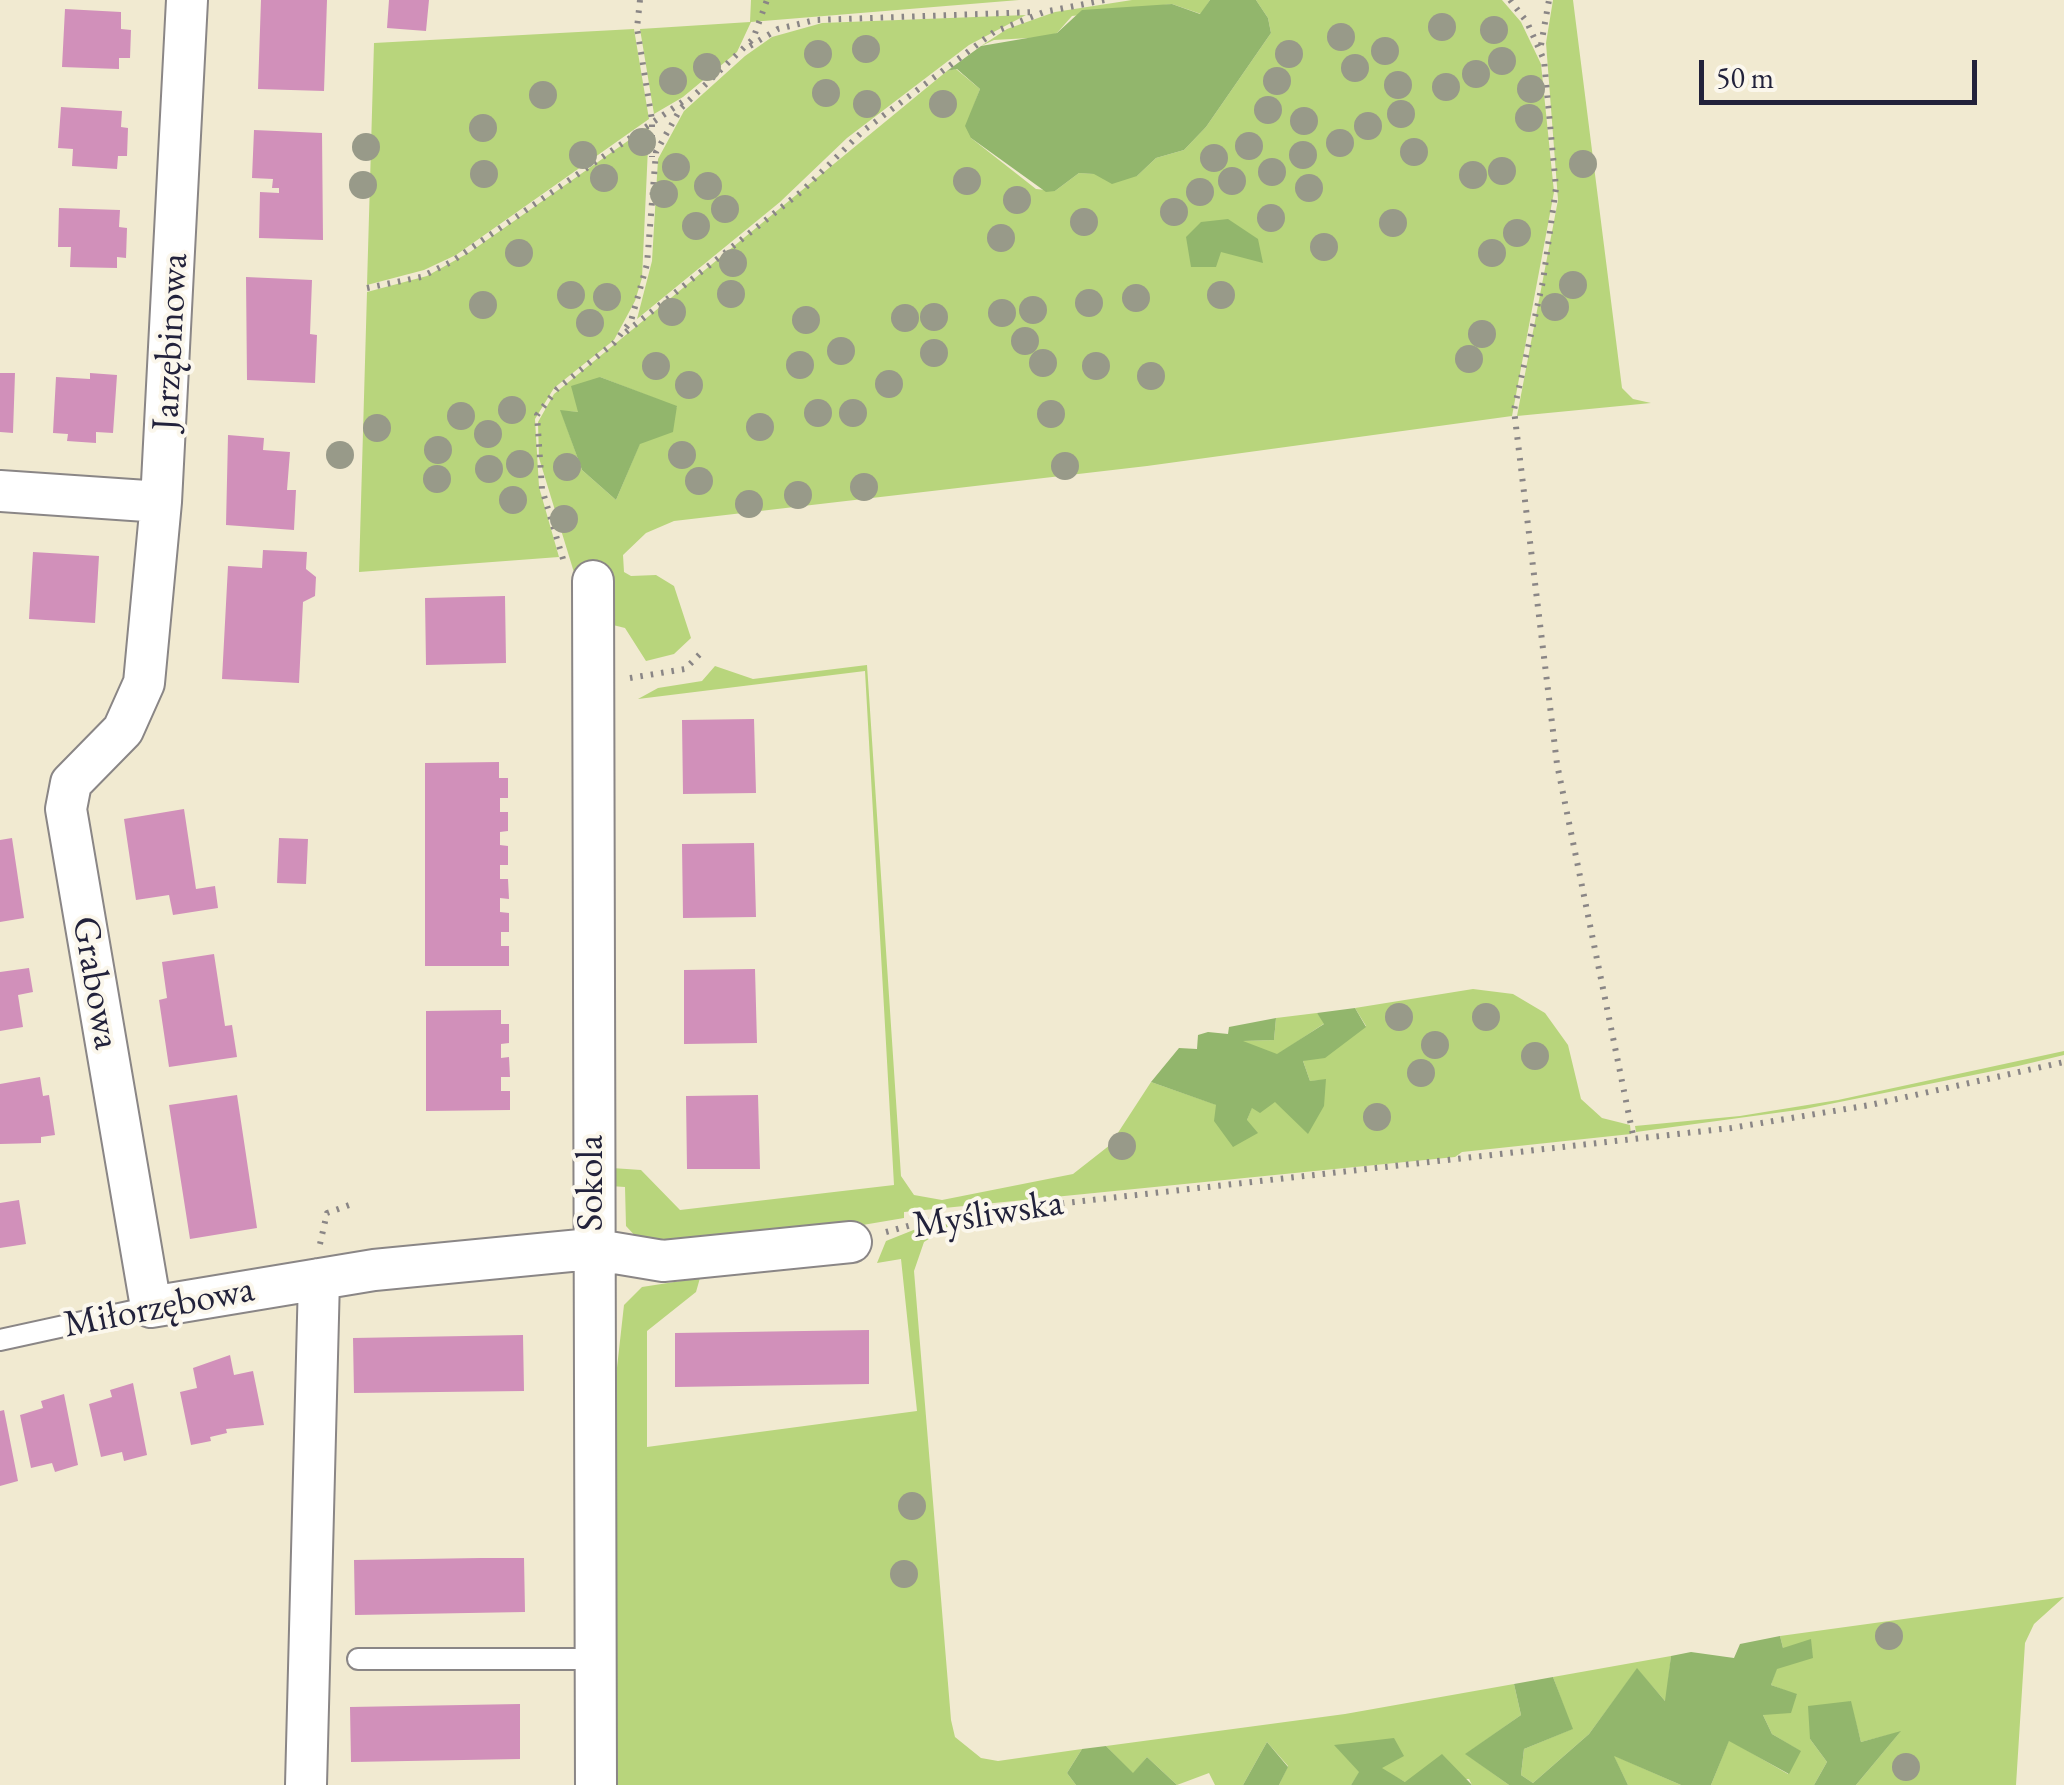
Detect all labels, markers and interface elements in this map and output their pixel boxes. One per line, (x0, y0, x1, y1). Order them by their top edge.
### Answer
scale bar (1704, 40, 1982, 102)
text: 50 m (1716, 58, 1774, 97)
street label: Jarzębinowa (144, 252, 198, 432)
street label: Grabowa (61, 913, 129, 1053)
street label: Sokola (569, 1135, 615, 1231)
street label: Myśliwska (910, 1181, 1066, 1249)
street label: Miłorzębowa (60, 1267, 258, 1349)

